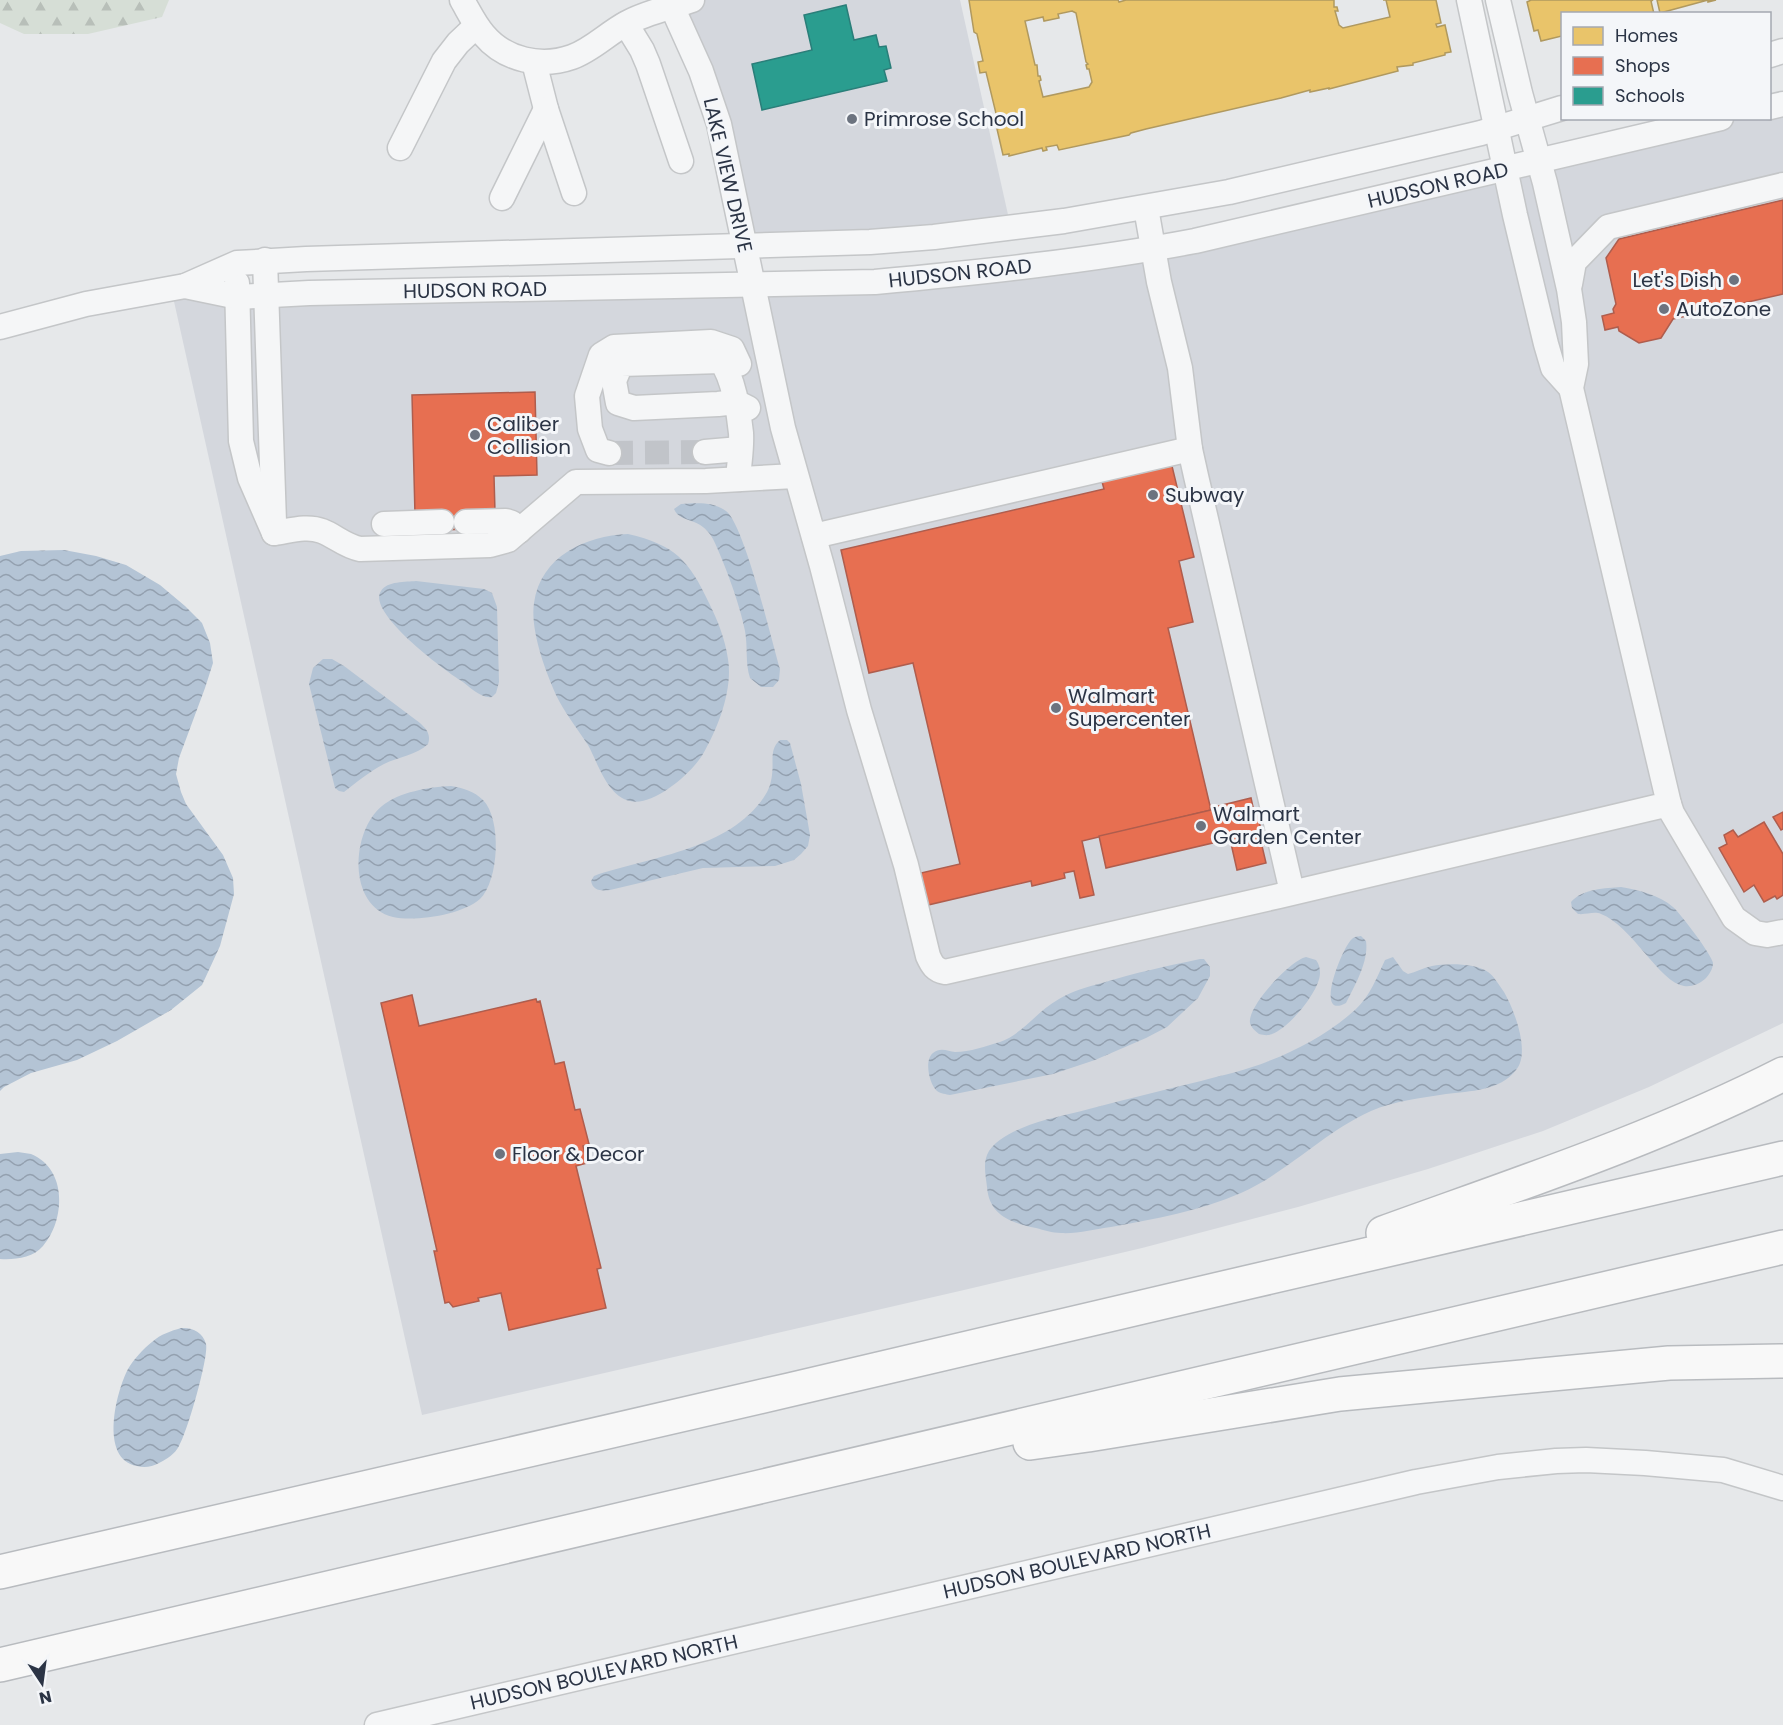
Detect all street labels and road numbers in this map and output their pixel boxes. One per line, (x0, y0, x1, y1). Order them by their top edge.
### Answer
street label: LAKE VIEW DRIVE (697, 95, 759, 255)
street label: HUDSON ROAD (1365, 155, 1511, 215)
street label: HUDSON ROAD (887, 252, 1033, 294)
street label: HUDSON ROAD (403, 275, 547, 305)
street label: HUDSON BOULEVARD NORTH (940, 1517, 1214, 1605)
street label: HUDSON BOULEVARD NORTH (467, 1628, 741, 1716)

